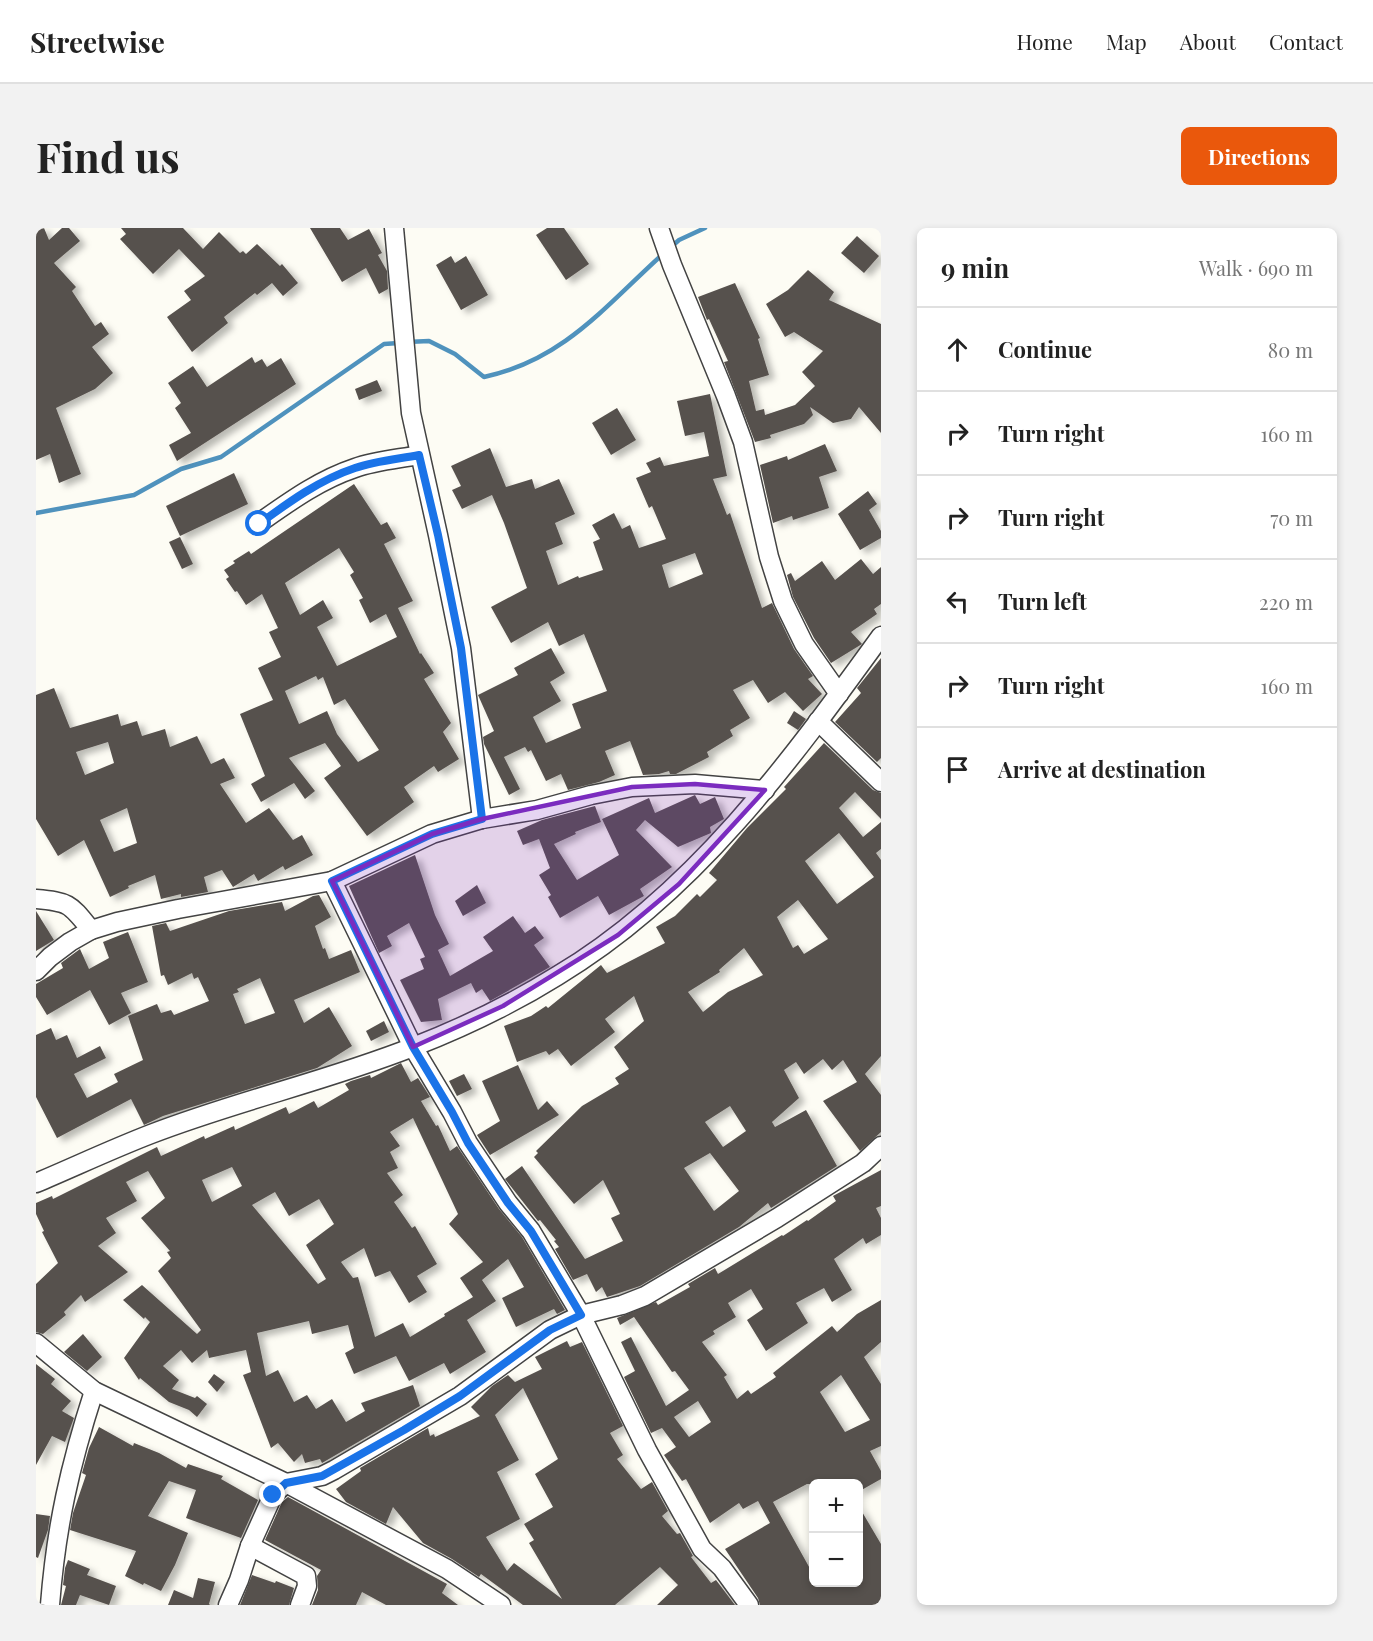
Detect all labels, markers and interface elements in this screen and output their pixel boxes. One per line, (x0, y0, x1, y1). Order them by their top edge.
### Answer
text: Streetwise (30, 23, 165, 60)
text: Home (1017, 27, 1073, 55)
text: Map (1106, 27, 1147, 55)
text: About (1180, 27, 1236, 55)
text: Contact (1269, 27, 1343, 55)
button: Directions (1181, 127, 1337, 185)
text: Find us (36, 128, 180, 184)
text: 9 min (941, 250, 1009, 285)
text: Walk · 690 m (1199, 254, 1313, 281)
icon: ahead (941, 333, 974, 366)
text: Continue (998, 334, 1092, 364)
text: 80 m (1268, 336, 1313, 363)
icon: right (941, 417, 974, 450)
text: Turn right (998, 418, 1104, 448)
text: 160 m (1261, 420, 1313, 447)
icon: right (941, 501, 974, 534)
text: Turn right (998, 502, 1104, 532)
text: 70 m (1270, 504, 1313, 531)
route start (245, 510, 271, 536)
icon: left (941, 585, 974, 618)
text: Turn left (998, 586, 1087, 616)
text: 220 m (1259, 588, 1313, 615)
icon: right (941, 669, 974, 702)
text: Turn right (998, 670, 1104, 700)
text: 160 m (1261, 672, 1313, 699)
icon: arrive (941, 753, 974, 786)
text: Arrive at destination (998, 754, 1206, 784)
map controls (809, 1479, 863, 1587)
button: + (809, 1479, 863, 1533)
route end (259, 1481, 285, 1507)
button: − (809, 1533, 863, 1587)

